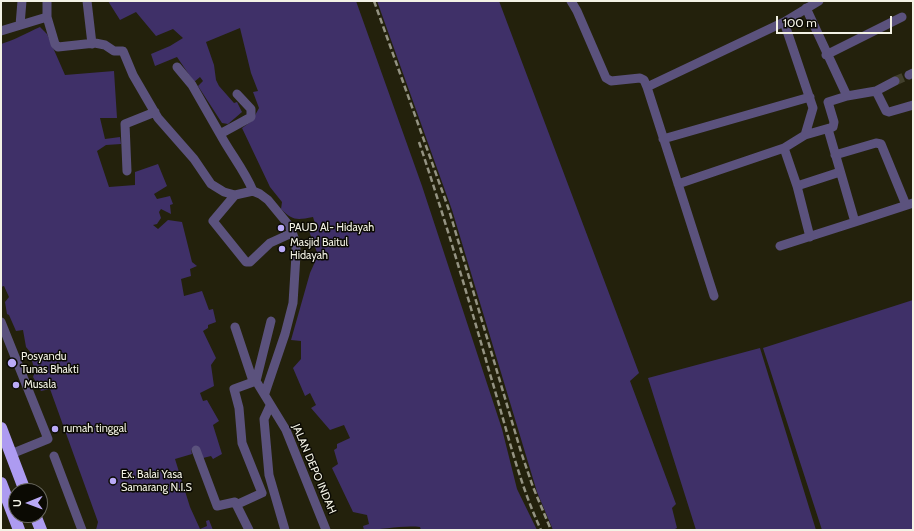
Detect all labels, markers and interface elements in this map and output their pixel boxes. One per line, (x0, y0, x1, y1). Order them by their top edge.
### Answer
scale bar (778, 8, 894, 34)
text: 100 m (783, 15, 817, 30)
place label: PAUD Al- Hidayah (289, 221, 374, 235)
marker: PAUD Al- Hidayah (276, 223, 286, 233)
place label: Masjid Baitul Hidayah (290, 236, 348, 262)
marker: Masjid Baitul Hidayah (277, 244, 287, 254)
place label: Posyandu Tunas Bhakti (21, 350, 79, 376)
marker: Posyandu Tunas Bhakti (6, 357, 18, 369)
place label: Musala (24, 378, 56, 392)
marker: Musala (11, 380, 21, 390)
place label: rumah tinggal (63, 422, 127, 436)
street label: JALAN DEPO INDAH (289, 422, 339, 516)
marker: rumah tinggal (50, 424, 60, 434)
place label: Ex. Balai Yasa Samarang N.I.S (121, 468, 192, 494)
marker: Ex. Balai Yasa Samarang N.I.S (108, 476, 118, 486)
north arrow (8, 483, 48, 523)
text: U (10, 499, 24, 507)

